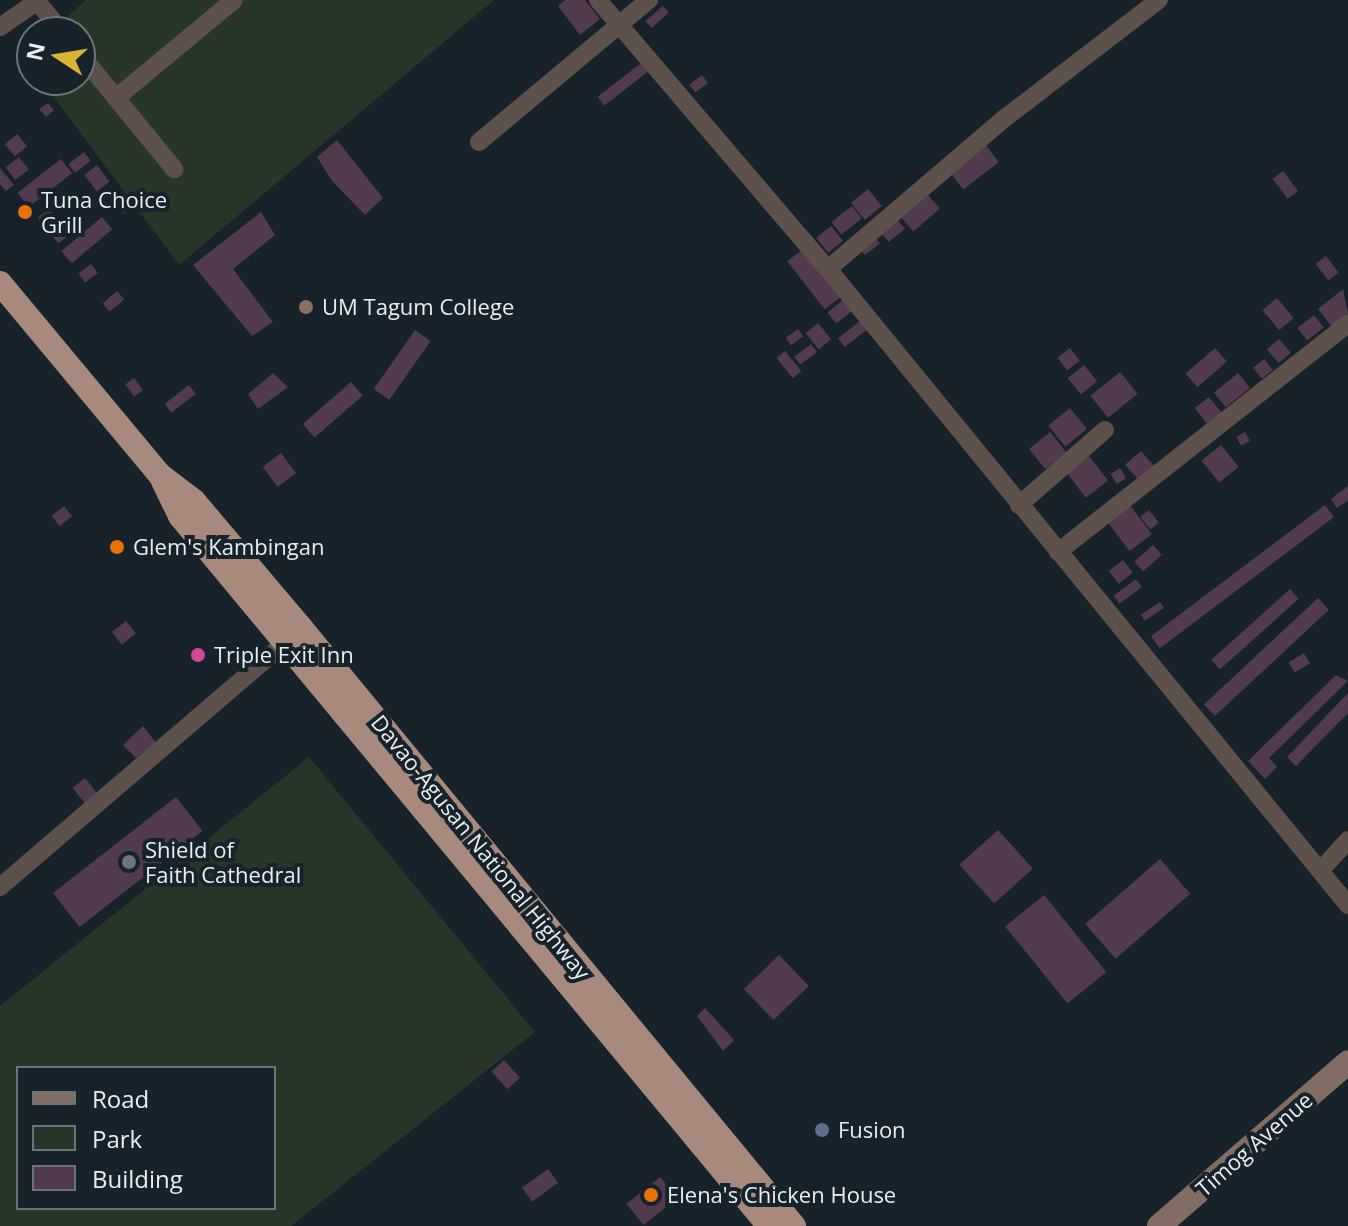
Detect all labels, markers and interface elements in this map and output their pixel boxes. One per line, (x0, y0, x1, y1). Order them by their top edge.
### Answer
north arrow (16, 16, 96, 96)
text: N (18, 40, 51, 63)
place label: Tuna Choice Grill (41, 186, 167, 238)
marker: Tuna Choice Grill (16, 203, 34, 221)
place label: UM Tagum College (322, 294, 514, 320)
marker: UM Tagum College (297, 298, 315, 316)
place label: Glem's Kambingan (133, 534, 325, 560)
marker: Glem's Kambingan (108, 538, 126, 556)
place label: Triple Exit Inn (214, 642, 354, 668)
marker: Triple Exit Inn (189, 646, 207, 664)
street label: Davao-Agusan National Highway (366, 709, 596, 985)
place label: Shield of Faith Cathedral (145, 836, 301, 888)
marker: Shield of Faith Cathedral (120, 853, 138, 871)
legend (16, 1066, 276, 1210)
text: Road (92, 1082, 149, 1115)
street label: Timog Avenue (1190, 1086, 1318, 1202)
place label: Fusion (838, 1117, 906, 1143)
marker: Fusion (813, 1121, 831, 1139)
text: Park (92, 1122, 142, 1155)
text: Building (92, 1162, 183, 1195)
place label: Elena's Chicken House (667, 1182, 896, 1208)
marker: Elena's Chicken House (642, 1186, 660, 1204)

